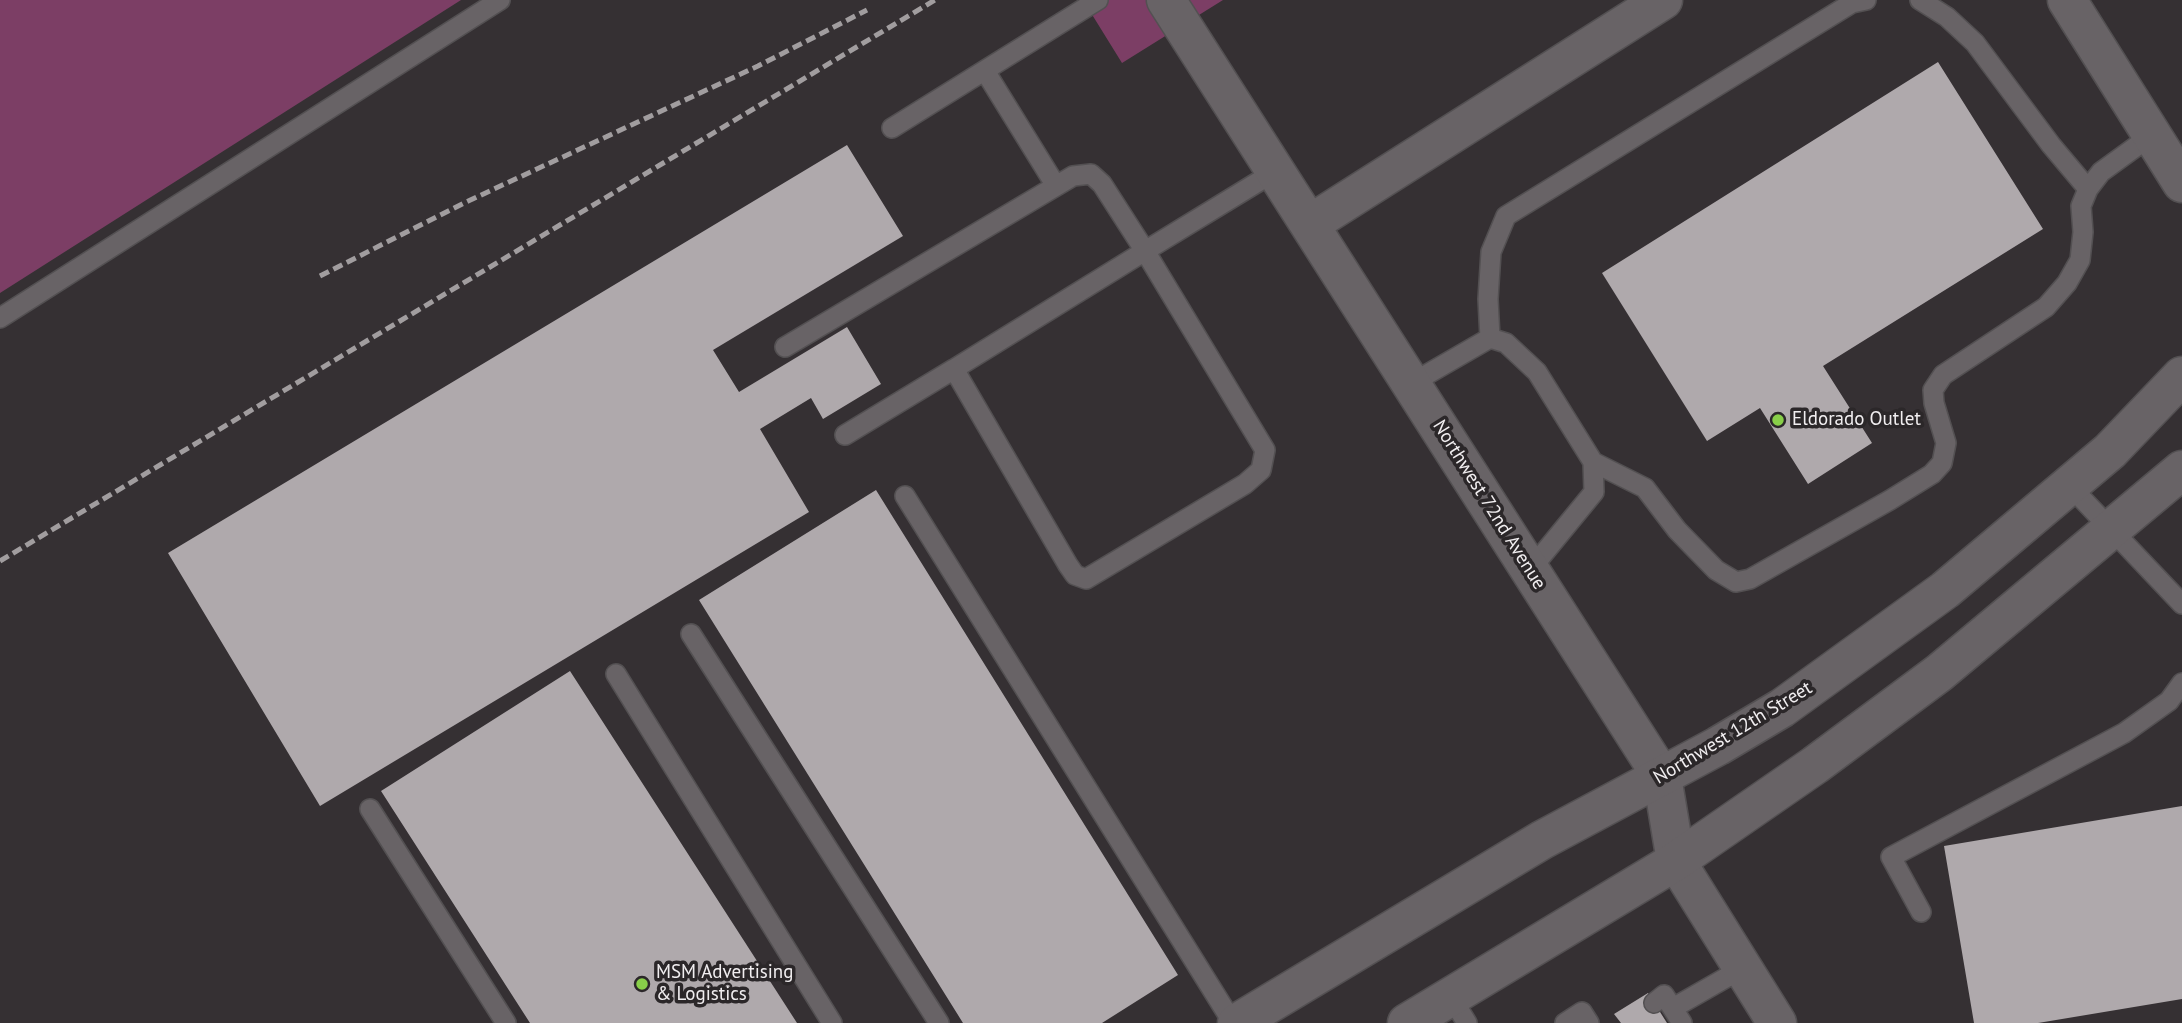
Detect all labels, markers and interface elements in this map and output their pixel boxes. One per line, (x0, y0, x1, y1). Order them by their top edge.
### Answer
place label: Eldorado Outlet (1792, 409, 1921, 431)
marker: Eldorado Outlet (1770, 412, 1786, 428)
street label: Northwest 72nd Avenue (1428, 416, 1550, 594)
street label: Northwest 12th Street (1650, 677, 1816, 789)
place label: MSM Advertising & Logistics (656, 962, 793, 1006)
marker: MSM Advertising & Logistics (634, 976, 650, 992)

